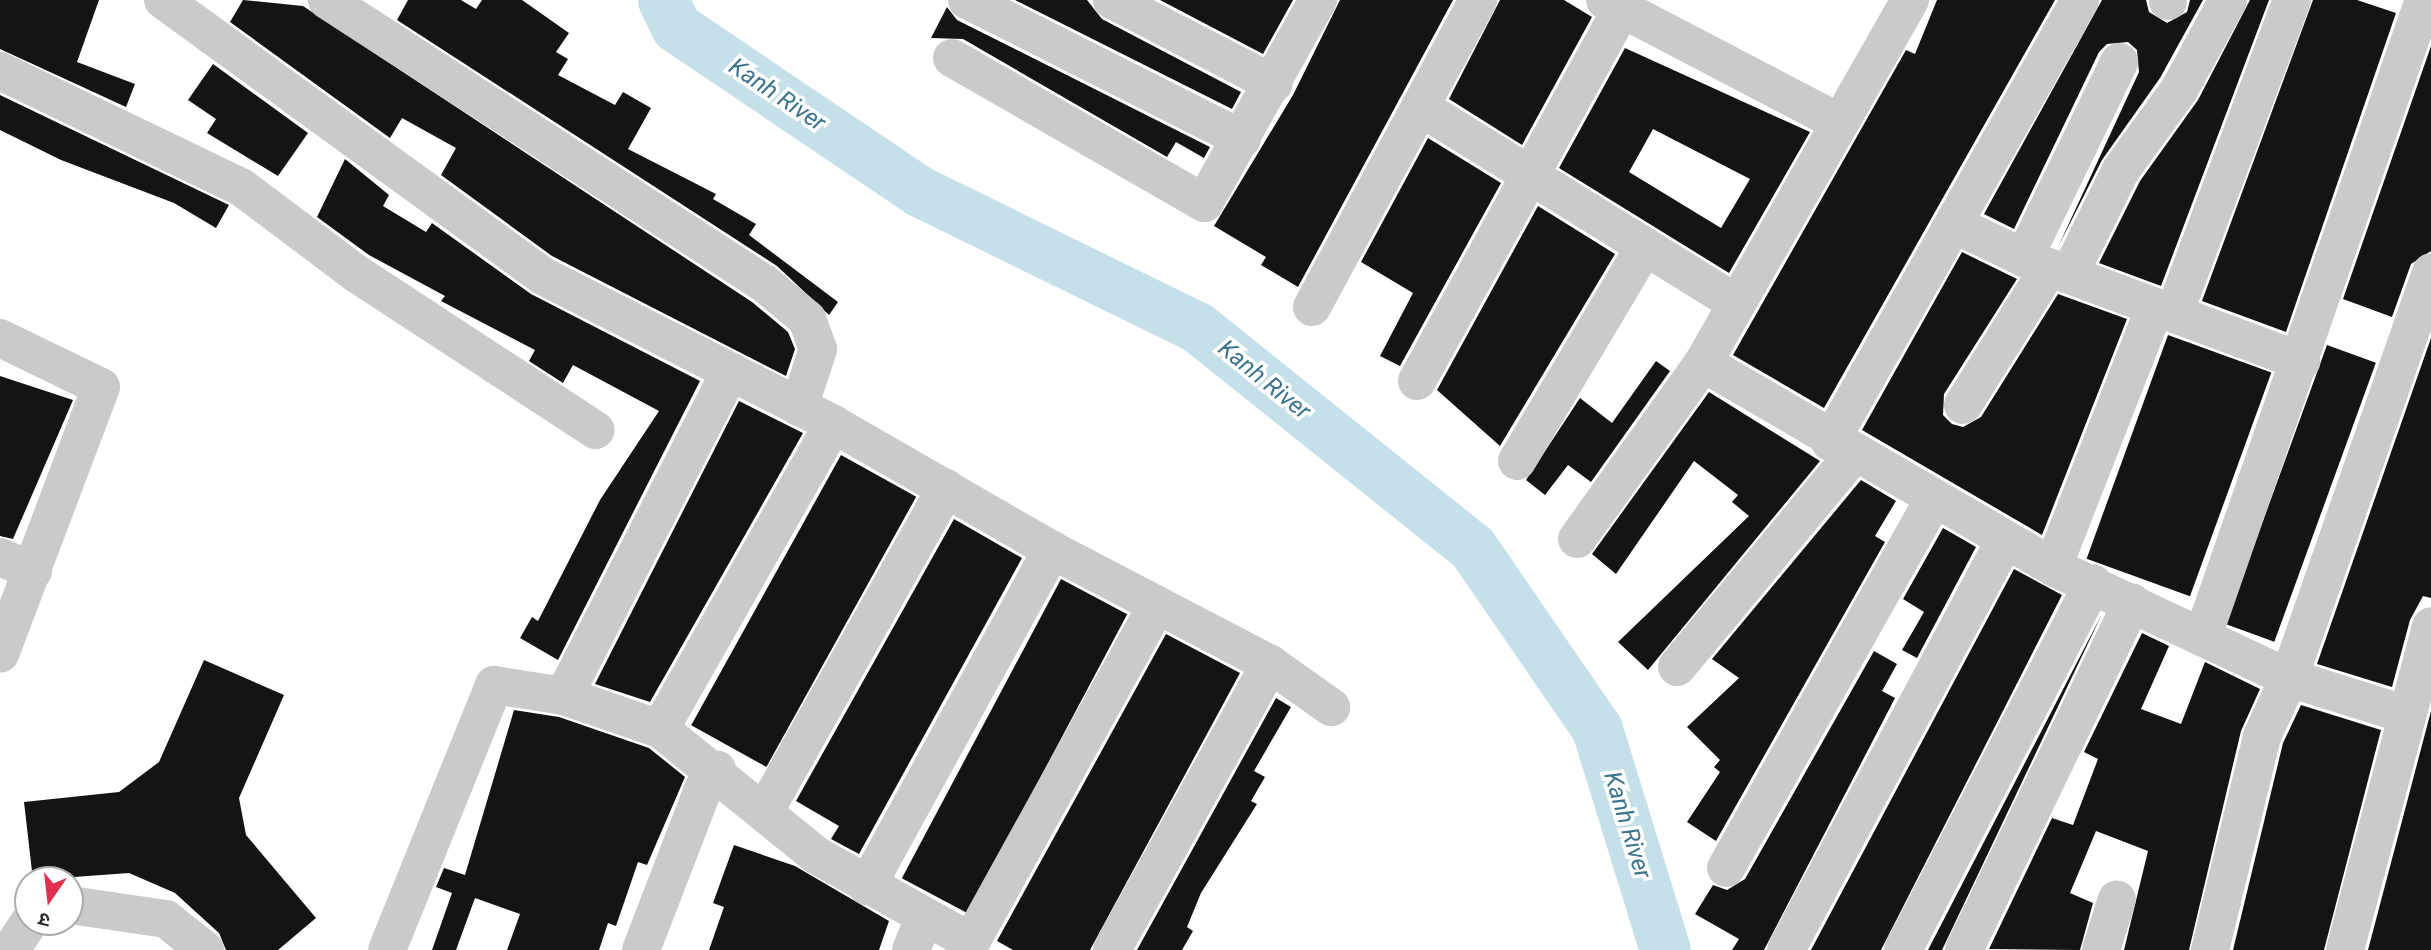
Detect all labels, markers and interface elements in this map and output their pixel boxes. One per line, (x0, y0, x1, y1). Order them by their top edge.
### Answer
water label: Kanh River (723, 52, 831, 138)
water label: Kanh River (1212, 334, 1316, 426)
water label: Kanh River (1597, 768, 1657, 882)
north arrow (14, 866, 84, 936)
text: उ (36, 907, 52, 932)

